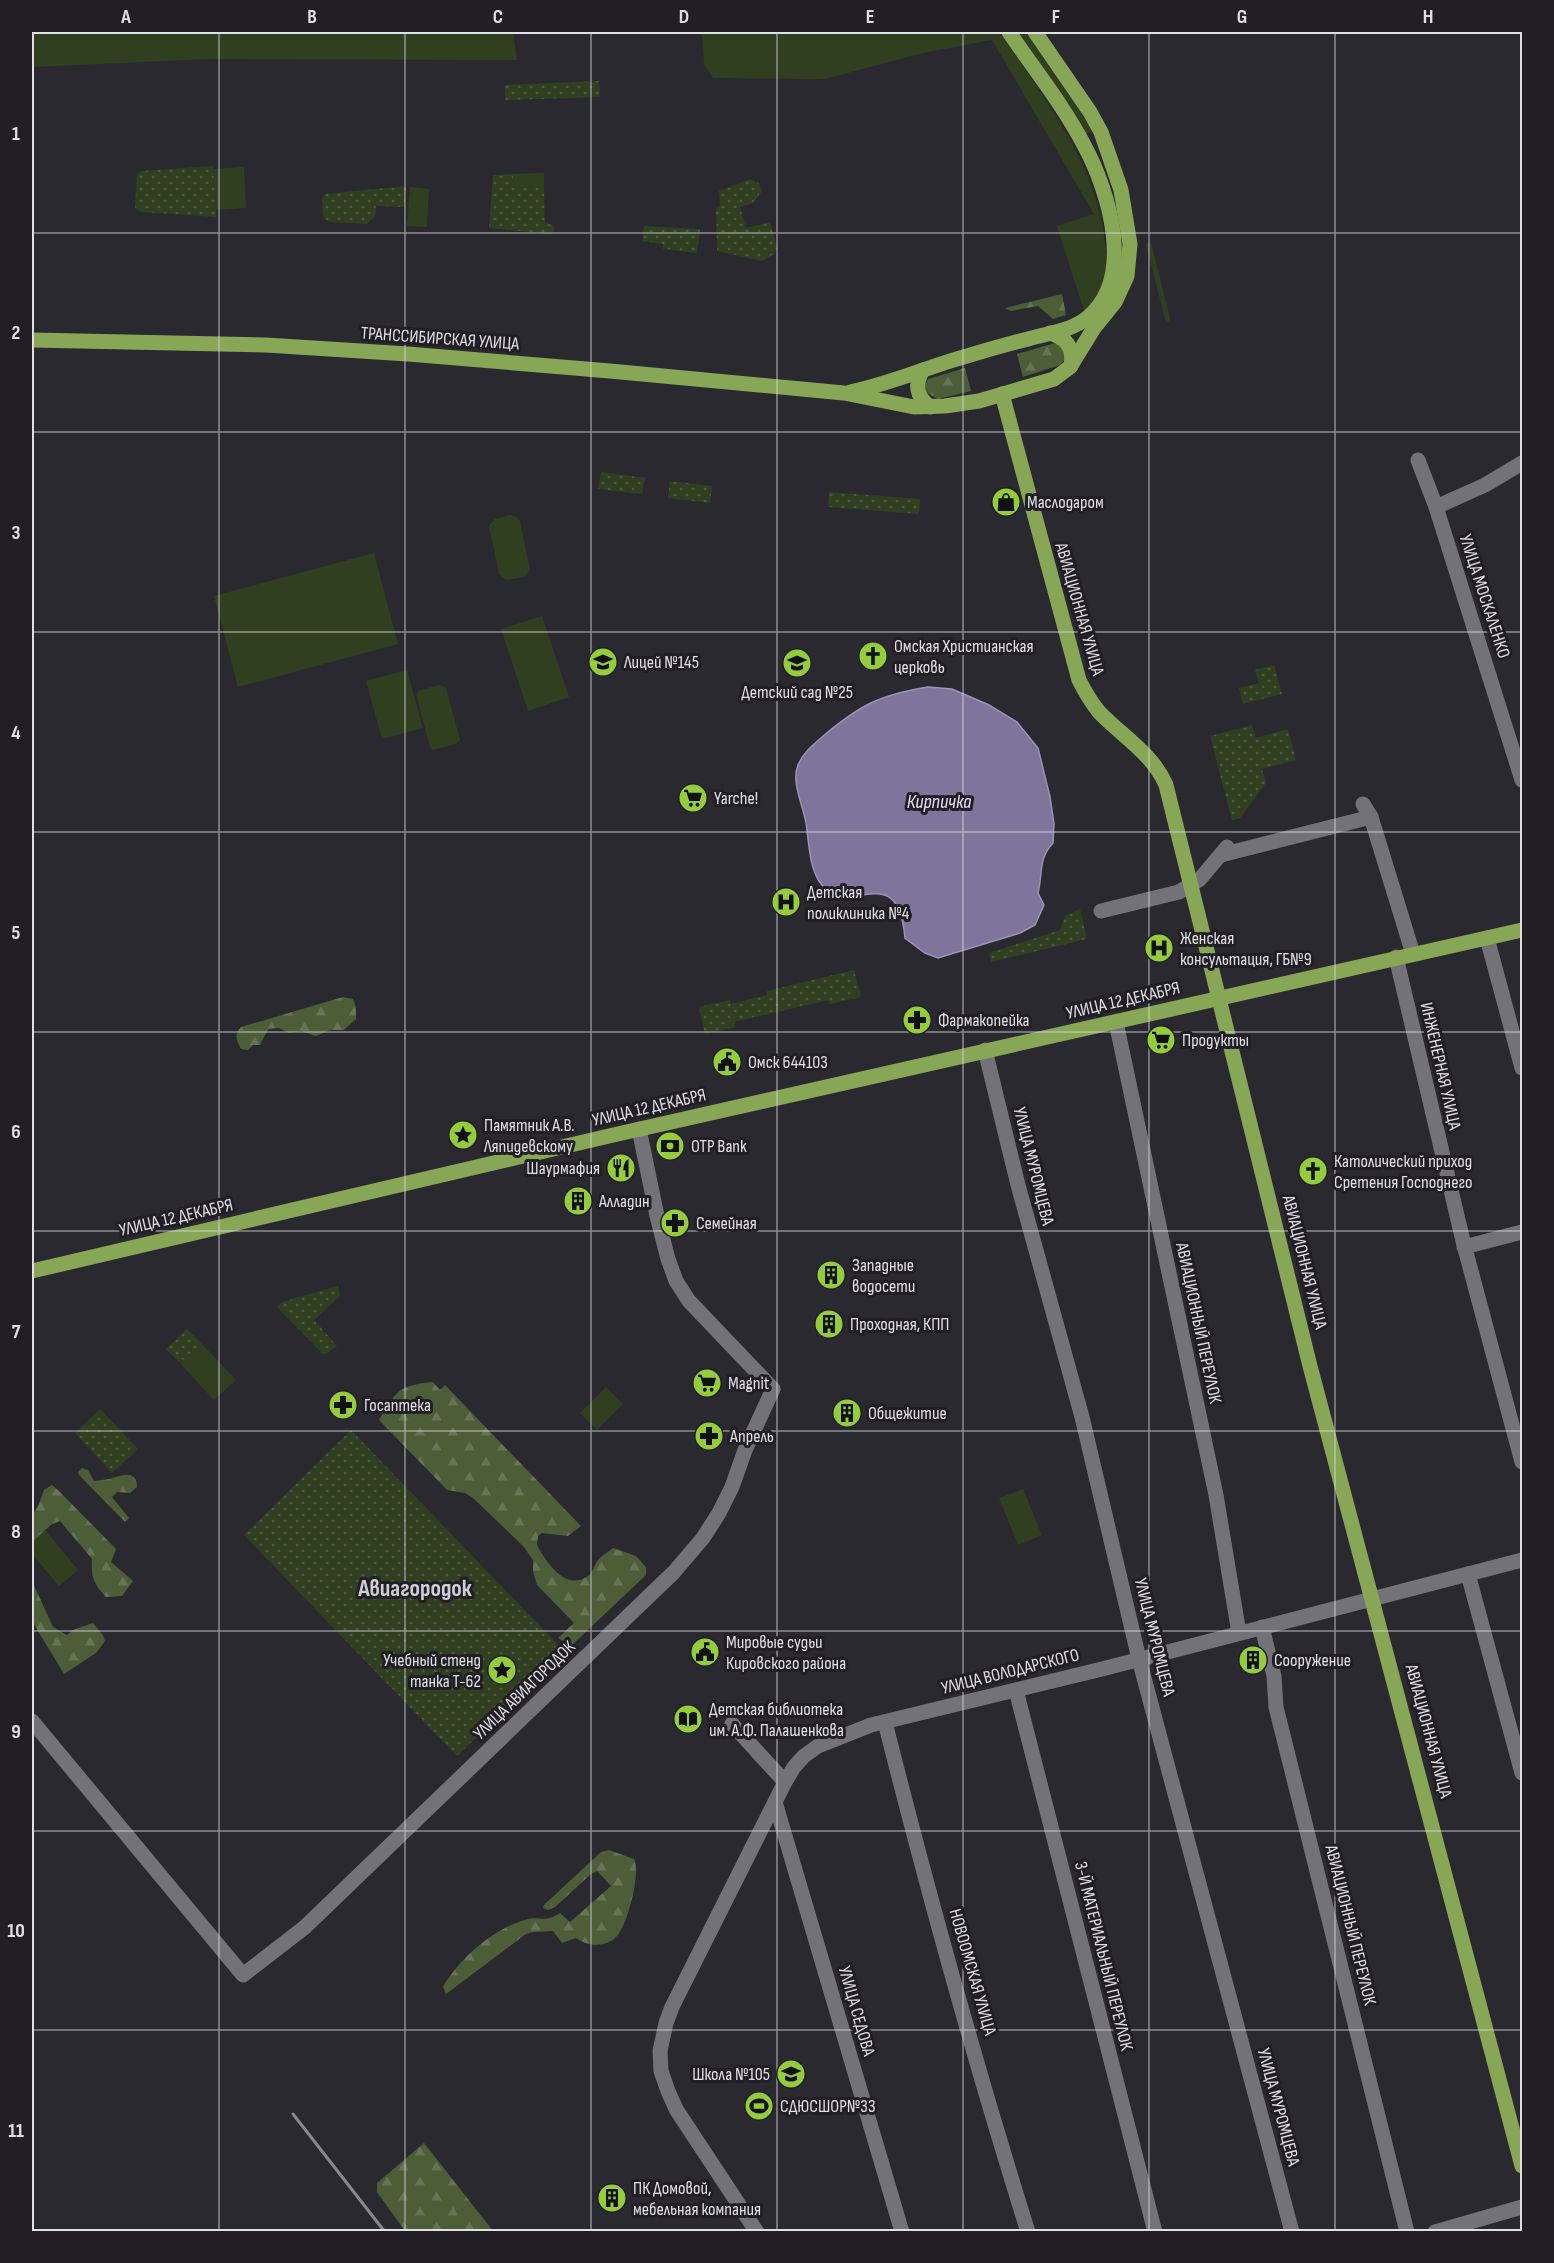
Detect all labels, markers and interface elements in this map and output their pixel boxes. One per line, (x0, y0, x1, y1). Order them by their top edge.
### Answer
text: A (120, 5, 131, 29)
text: B (307, 5, 317, 29)
text: C (493, 5, 503, 29)
text: D (679, 5, 689, 29)
text: E (866, 5, 874, 29)
text: F (1052, 5, 1060, 29)
text: G (1237, 5, 1247, 29)
text: H (1423, 5, 1433, 29)
text: 1 (12, 122, 20, 146)
text: 2 (12, 321, 20, 345)
street label: ТРАНССИБИРСКАЯ УЛИЦА (360, 322, 520, 355)
shop icon: Маслодаром (990, 486, 1022, 518)
place label: Маслодаром (1027, 492, 1104, 513)
text: 3 (12, 521, 21, 545)
street label: УЛИЦА МОСКАЛЕНКО (1455, 532, 1514, 661)
street label: АВИАЦИОННАЯ УЛИЦА (1050, 539, 1109, 678)
place label: Омская Христианская церковь (894, 636, 1034, 678)
church icon: Омская Христианская церковь (857, 640, 889, 672)
school or university icon: Лицей №145 (587, 646, 619, 678)
school or university icon: Детский сад №25 (781, 647, 813, 679)
place label: Лицей №145 (623, 652, 699, 673)
place label: Детский сад №25 (741, 682, 853, 703)
text: 4 (11, 721, 21, 745)
supermarket icon: Yarche! (677, 782, 709, 814)
place label: Yarche! (714, 788, 758, 809)
water label: Кирпичка (907, 790, 971, 814)
place label: Детская поликлиника №4 (807, 882, 910, 924)
hospital icon: Детская поликлиника №4 (770, 886, 802, 918)
text: 5 (12, 921, 21, 945)
place label: Женская консультация, ГБ№9 (1180, 928, 1312, 970)
hospital icon: Женская консультация, ГБ№9 (1143, 932, 1175, 964)
street label: УЛИЦА 12 ДЕКАБРЯ (1064, 977, 1182, 1024)
street label: ИНЖЕНЕРНАЯ УЛИЦА (1416, 1000, 1465, 1132)
pharmacy icon: Фармакопейка (901, 1004, 933, 1036)
place label: Фармакопейка (938, 1010, 1030, 1031)
supermarket icon: Продукты (1145, 1024, 1177, 1056)
place label: Продукты (1182, 1030, 1249, 1051)
public building icon: Омск 644103 (711, 1046, 743, 1078)
place label: Омск 644103 (748, 1052, 828, 1073)
street label: УЛИЦА 12 ДЕКАБРЯ (590, 1084, 708, 1131)
street label: УЛИЦА МУРОМЦЕВА (1009, 1105, 1058, 1228)
place label: Памятник А.В. Ляпидевскому (483, 1115, 575, 1157)
place icon: Памятник А.В. Ляпидевскому (447, 1119, 479, 1151)
text: 6 (11, 1120, 21, 1144)
bank icon: OTP Bank (654, 1130, 686, 1162)
place label: OTP Bank (691, 1136, 747, 1157)
place label: Католический приход Сретения Господнего (1334, 1151, 1473, 1193)
restaurant icon: Шаурмафия (605, 1152, 637, 1184)
church icon: Католический приход Сретения Господнего (1297, 1155, 1329, 1187)
place label: Шаурмафия (526, 1158, 600, 1179)
building icon: Алладин (562, 1185, 594, 1217)
place label: Алладин (598, 1191, 650, 1212)
street label: АВИАЦИОННАЯ УЛИЦА (1277, 1192, 1331, 1332)
street label: УЛИЦА 12 ДЕКАБРЯ (117, 1194, 235, 1241)
pharmacy icon: Семейная (659, 1207, 691, 1239)
place label: Семейная (696, 1213, 757, 1234)
street label: АВИАЦИОННЫЙ ПЕРЕУЛОК (1171, 1240, 1226, 1406)
place label: Западные водосети (852, 1255, 915, 1297)
building icon: Западные водосети (815, 1259, 847, 1291)
building icon: Проходная, КПП (813, 1308, 845, 1340)
place label: Проходная, КПП (850, 1314, 949, 1335)
text: 7 (12, 1320, 21, 1344)
supermarket icon: Magnit (691, 1367, 723, 1399)
place label: Magnit (728, 1373, 770, 1394)
pharmacy icon: Госаптека (327, 1389, 359, 1421)
place label: Госаптека (364, 1395, 431, 1416)
building icon: Общежитие (831, 1397, 863, 1429)
place label: Общежитие (868, 1403, 947, 1424)
pharmacy icon: Апрель (693, 1420, 725, 1452)
place label: Апрель (729, 1426, 774, 1447)
text: 8 (11, 1520, 21, 1544)
district label: Авиагородок (357, 1574, 473, 1603)
street label: УЛИЦА МУРОМЦЕВА (1130, 1576, 1179, 1699)
place label: Мировые судьи Кировского района (726, 1632, 846, 1674)
street label: УЛИЦА АВИАГОРОДОК (469, 1636, 580, 1744)
public building icon: Мировые судьи Кировского района (689, 1636, 721, 1668)
street label: УЛИЦА ВОЛОДАРСКОГО (939, 1644, 1081, 1699)
building icon: Сооружение (1237, 1644, 1269, 1676)
place label: Учебный стенд танка Т-62 (383, 1650, 481, 1692)
place label: Сооружение (1274, 1650, 1351, 1671)
place icon: Учебный стенд танка Т-62 (486, 1654, 518, 1686)
street label: АВИАЦИОННАЯ УЛИЦА (1400, 1661, 1456, 1800)
place label: Детская библиотека им. А.Ф. Палашенкова (709, 1699, 844, 1741)
library icon: Детская библиотека им. А.Ф. Палашенкова (672, 1703, 704, 1735)
text: 9 (11, 1720, 21, 1744)
street label: АВИАЦИОННЫЙ ПЕРЕУЛОК (1320, 1842, 1381, 2008)
street label: 3-Й МАТЕРИАЛЬНЫЙ ПЕРЕУЛОК (1070, 1859, 1137, 2054)
street label: НОВООМСКАЯ УЛИЦА (944, 1906, 1001, 2038)
text: 10 (7, 1919, 25, 1943)
street label: УЛИЦА СЕДОВА (834, 1964, 879, 2059)
street label: УЛИЦА МУРОМЦЕВА (1253, 2046, 1304, 2169)
school or university icon: Школа №105 (775, 2058, 807, 2090)
place label: Школа №105 (692, 2064, 770, 2085)
sports icon: СДЮСШОР№33 (743, 2090, 775, 2122)
place label: СДЮСШОР№33 (780, 2096, 875, 2117)
text: 11 (8, 2119, 24, 2143)
place label: ПК Домовой, мебельная компания (633, 2178, 761, 2220)
building icon: ПК Домовой, мебельная компания (596, 2182, 628, 2214)

